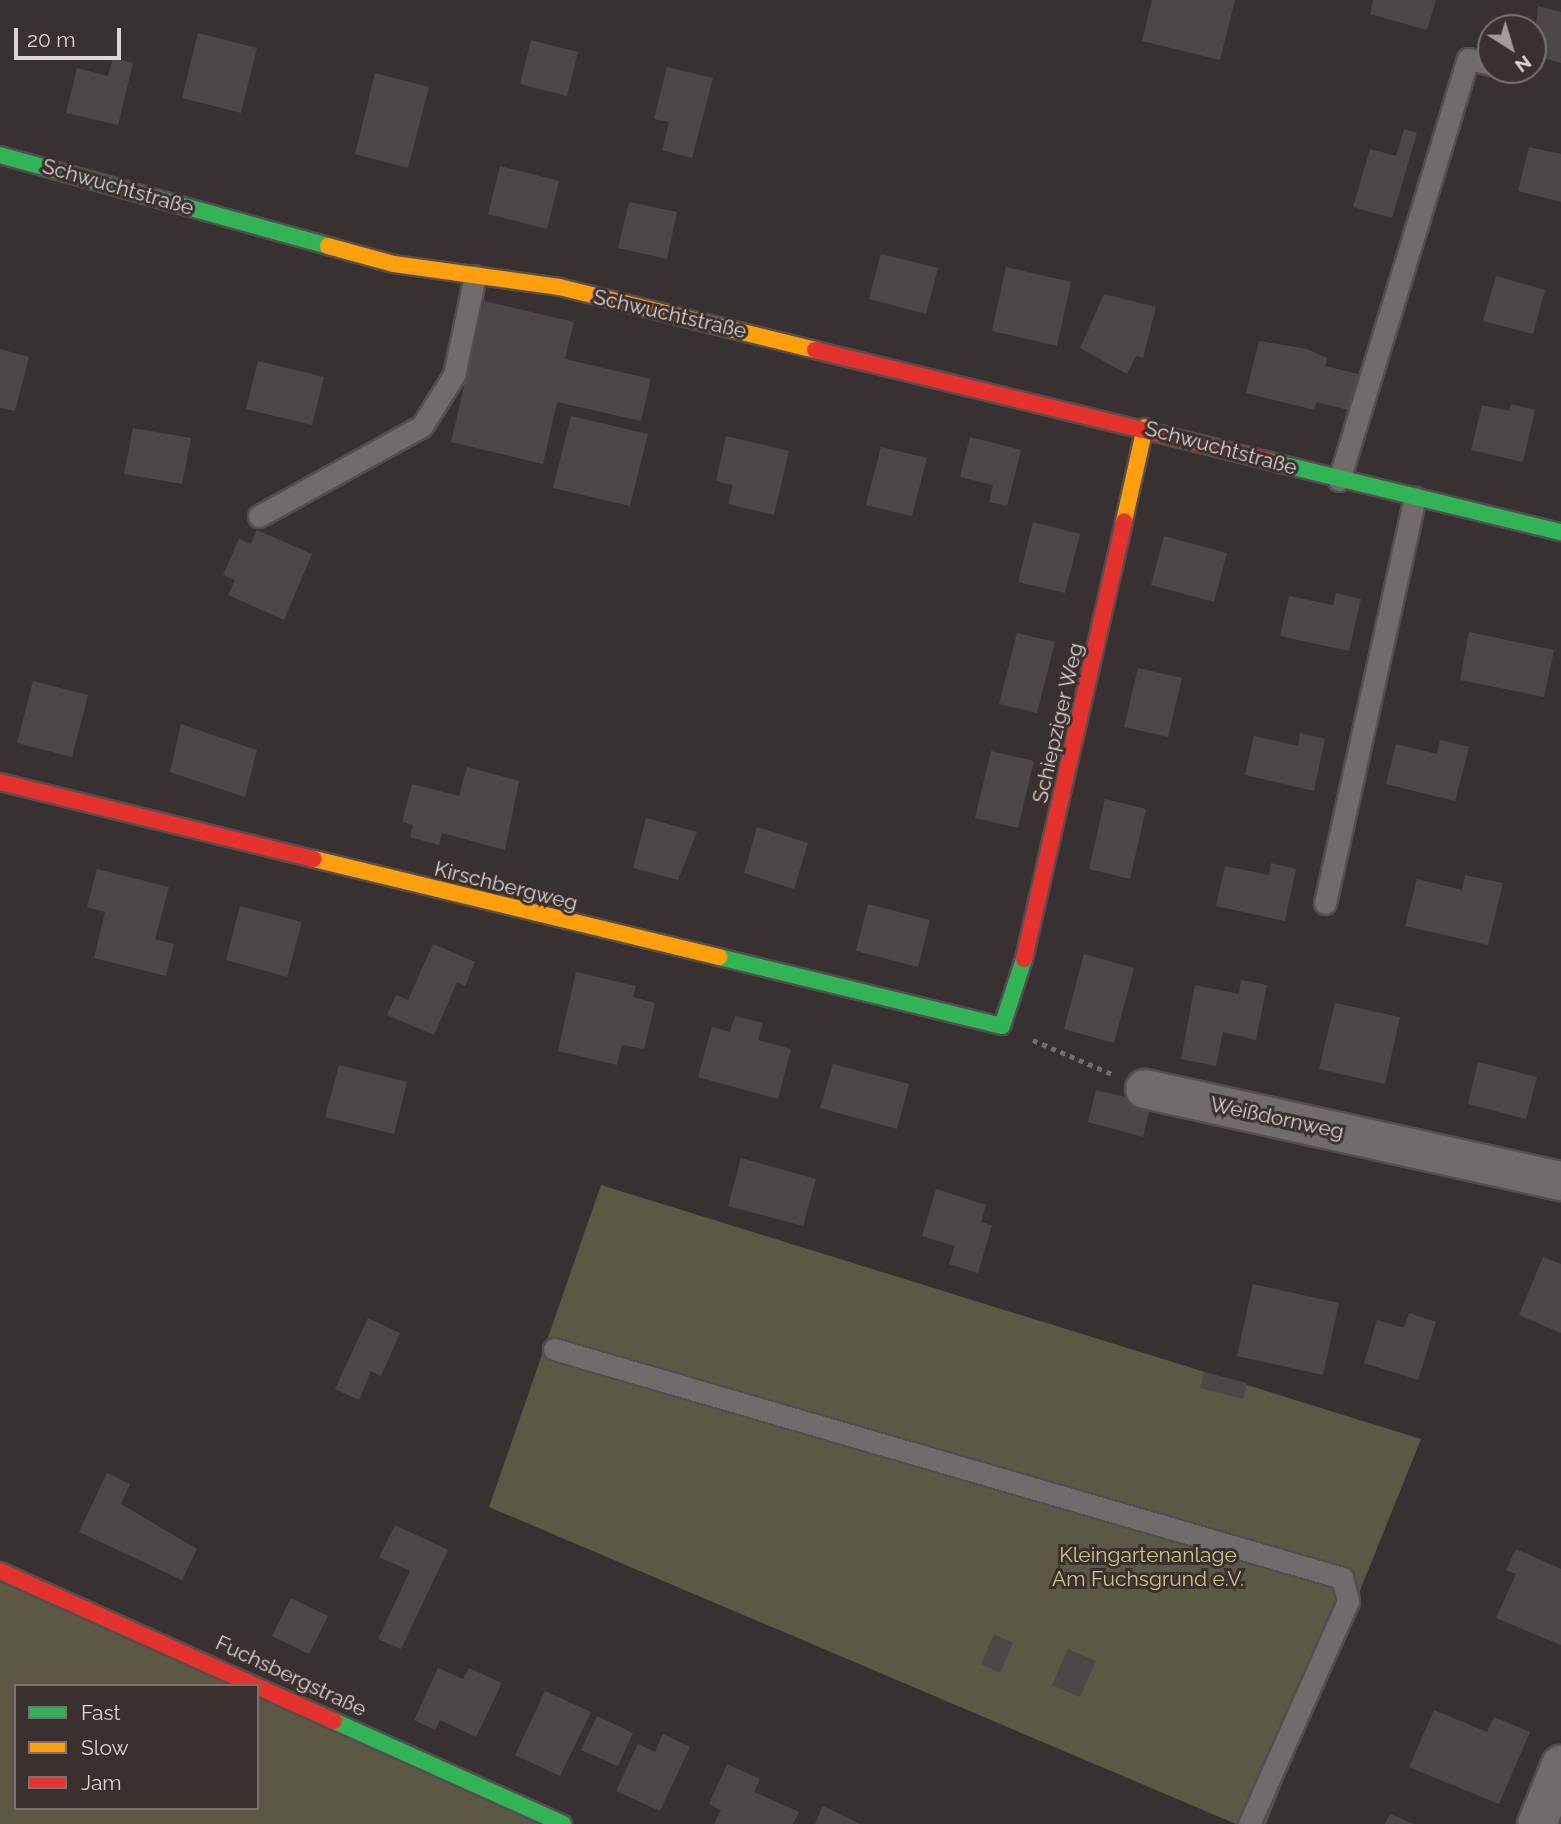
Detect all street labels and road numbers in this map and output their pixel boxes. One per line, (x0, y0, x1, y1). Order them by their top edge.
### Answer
street label: Schwuchtstraße (39, 153, 197, 221)
street label: Schwuchtstraße (591, 284, 749, 344)
street label: Schwuchtstraße (1142, 416, 1300, 480)
street label: Schiepziger Weg (1027, 640, 1089, 806)
street label: Kirschbergweg (432, 856, 580, 916)
street label: Weißdornweg (1208, 1092, 1346, 1144)
street label: Fuchsbergstraße (212, 1630, 370, 1722)

